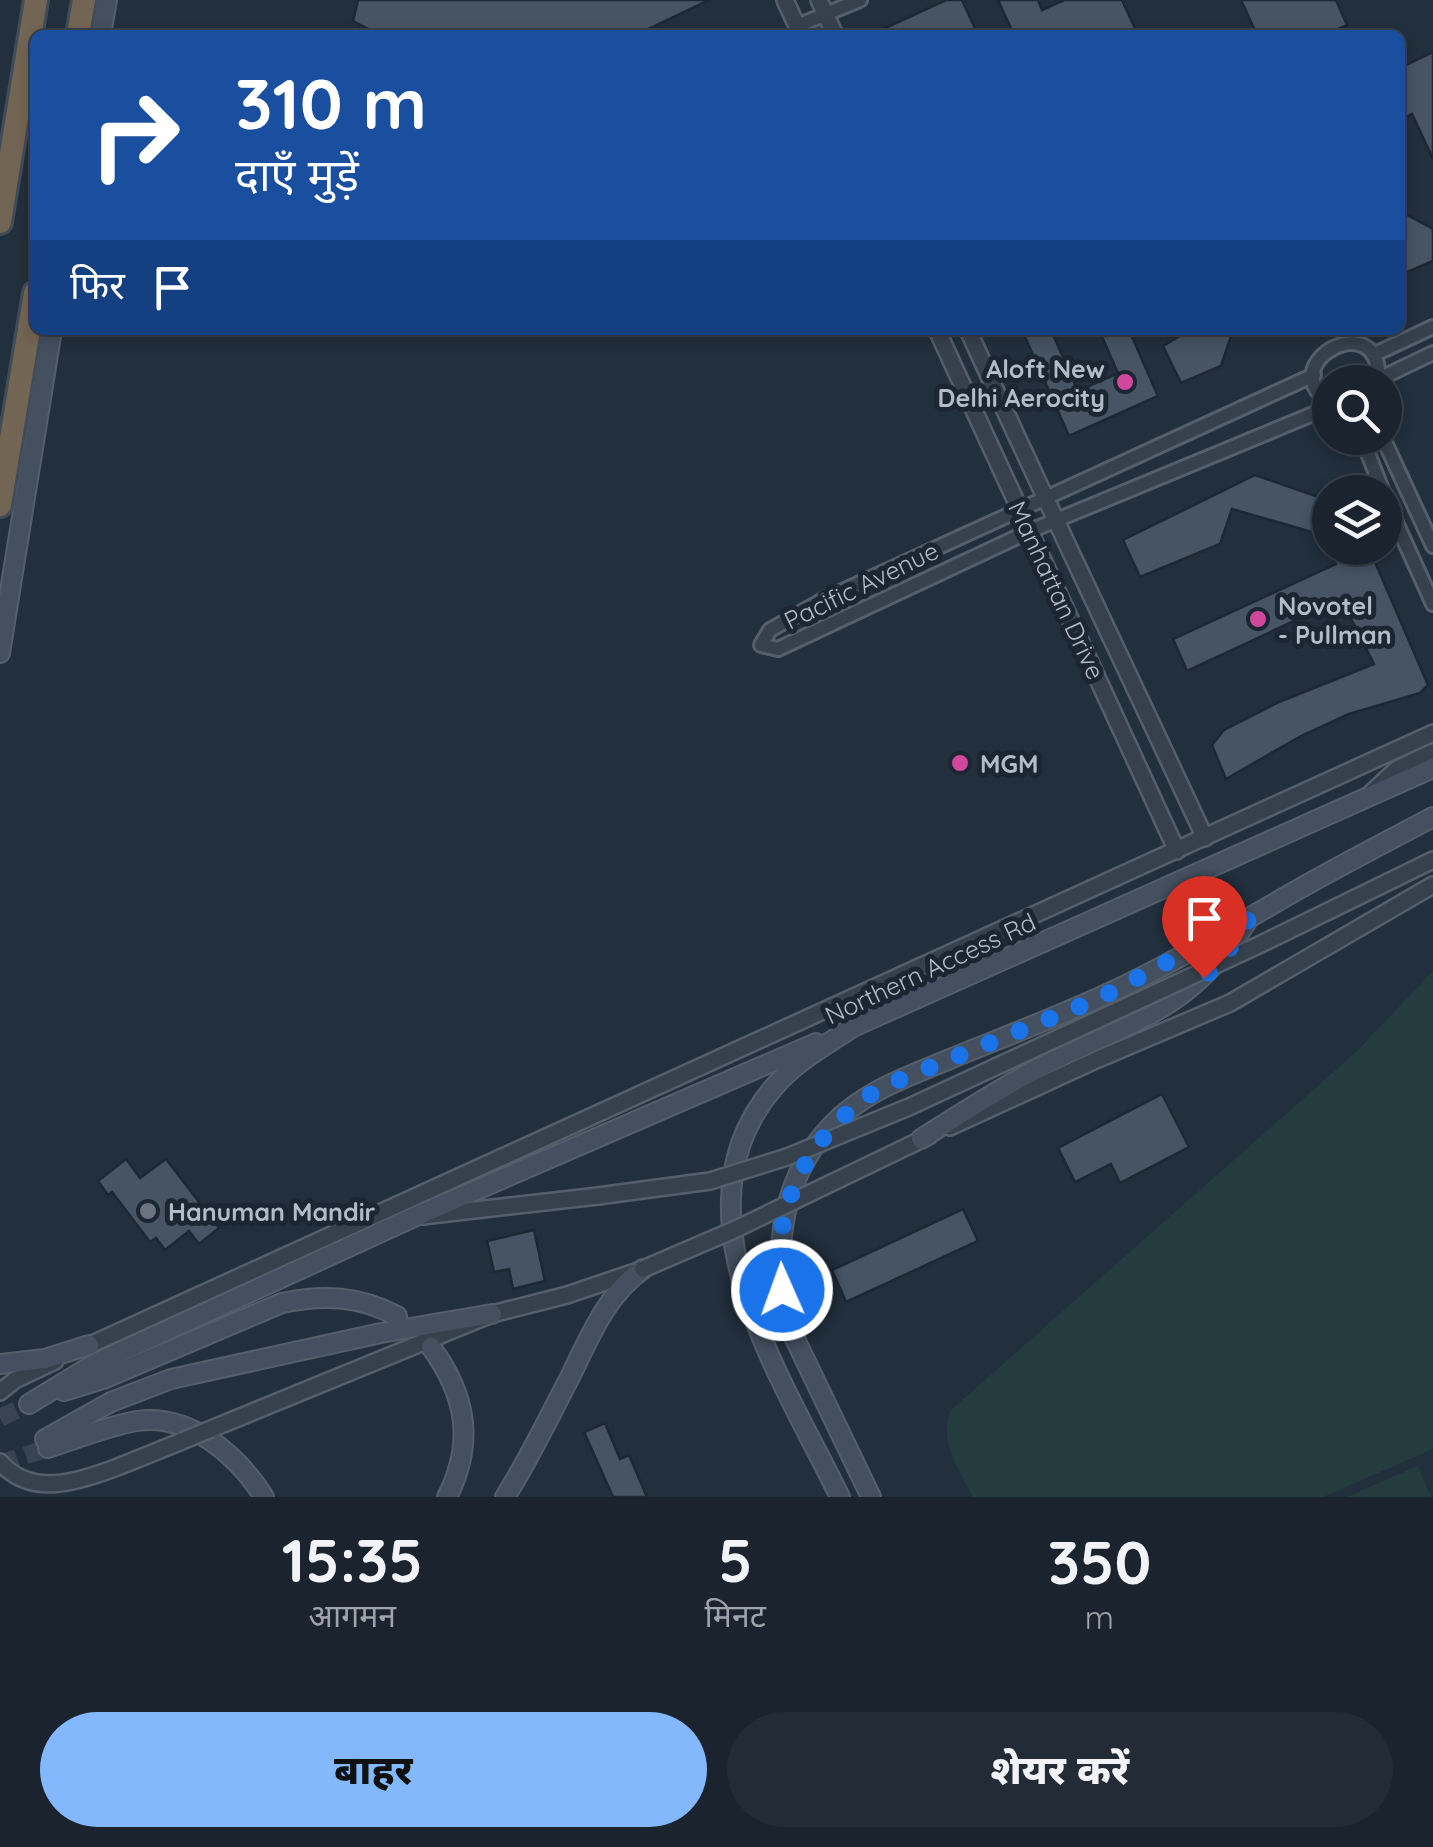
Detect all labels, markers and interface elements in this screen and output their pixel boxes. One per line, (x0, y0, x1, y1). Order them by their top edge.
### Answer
text: 310 m (235, 59, 427, 147)
icon: right (70, 70, 200, 200)
text: दाएँ मुड़ें (235, 146, 359, 202)
icon: arrive (145, 260, 200, 315)
text: फिर (70, 261, 125, 309)
place label: Aloft New Delhi Aerocity (937, 353, 1105, 413)
map controls (1312, 365, 1402, 565)
button: search (1312, 365, 1402, 455)
marker: Aloft New Delhi Aerocity (1114, 371, 1136, 393)
button: layers (1312, 475, 1402, 565)
street label: Manhattan Drive (1002, 496, 1112, 684)
street label: Pacific Avenue (779, 534, 943, 636)
place label: Novotel - Pullman (1278, 590, 1392, 650)
marker: Novotel - Pullman (1247, 608, 1269, 630)
place label: MGM (980, 748, 1038, 779)
marker: MGM (949, 752, 971, 774)
pin (1162, 876, 1247, 979)
icon: arrive (1177, 891, 1232, 946)
street label: Northern Access Rd (820, 906, 1040, 1030)
place label: Hanuman Mandir (168, 1196, 376, 1227)
marker: Hanuman Mandir (137, 1200, 159, 1222)
position arrow (730, 1238, 834, 1342)
text: 15:35 (282, 1522, 423, 1597)
text: 5 (718, 1522, 753, 1597)
text: 350 (1048, 1524, 1151, 1599)
text: आगमन (308, 1595, 396, 1635)
text: मिनट (705, 1595, 766, 1635)
text: m (1085, 1597, 1114, 1637)
button: बाहर (40, 1712, 707, 1827)
button: शेयर करें (727, 1712, 1393, 1827)

